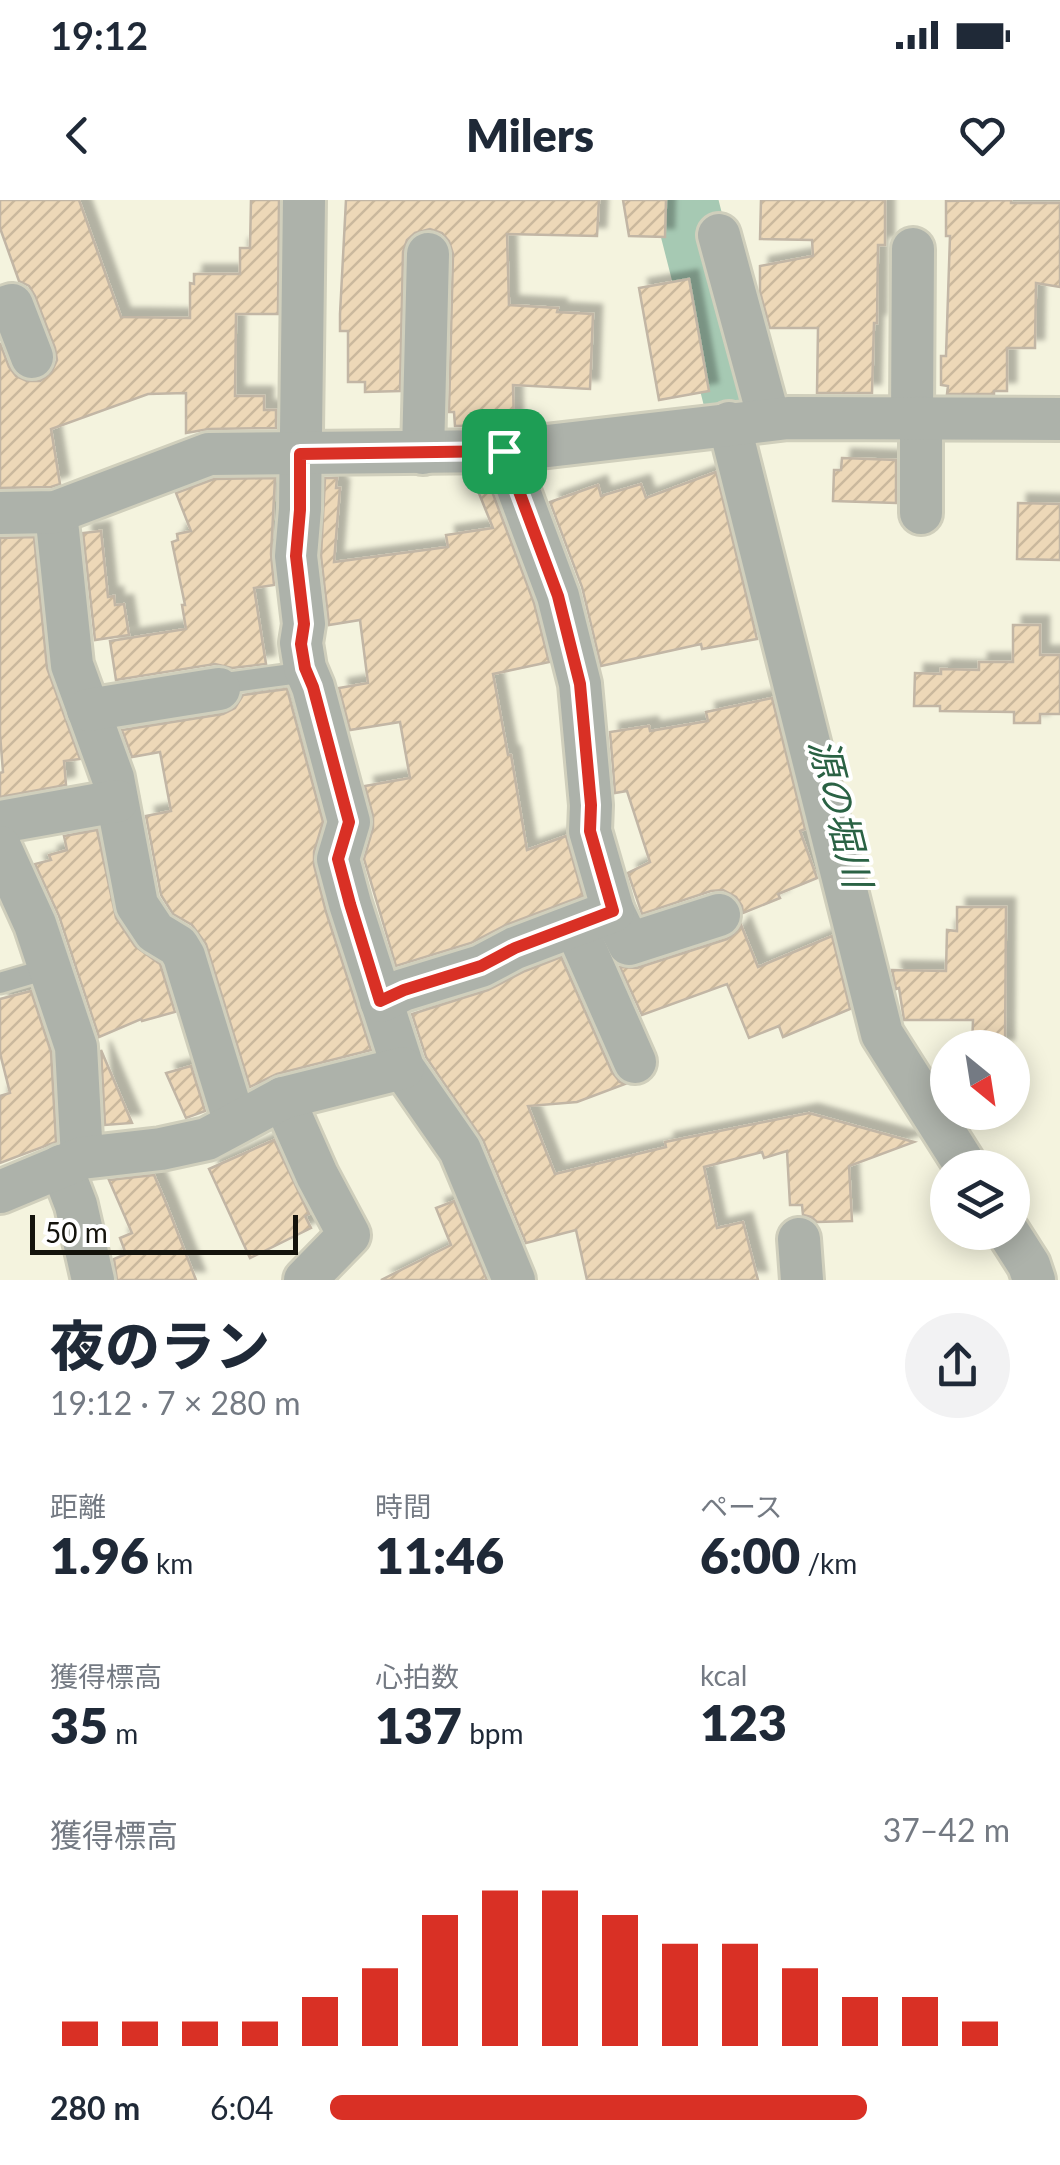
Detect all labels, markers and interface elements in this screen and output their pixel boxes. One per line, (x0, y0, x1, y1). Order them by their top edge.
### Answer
text: 19:12 (50, 12, 148, 58)
icon: back (50, 108, 105, 163)
text: Milers (466, 108, 594, 162)
icon: heart (955, 108, 1010, 163)
pin (462, 409, 547, 494)
icon: arrive (477, 424, 532, 479)
water label: 源の堀川 (801, 733, 884, 896)
north arrow (930, 1030, 1030, 1130)
map controls (930, 1030, 1030, 1250)
button: layers (930, 1150, 1030, 1250)
scale bar (30, 1210, 298, 1254)
text: 50 m (45, 1215, 108, 1249)
text: 夜のラン (50, 1312, 270, 1378)
button: share (905, 1313, 1010, 1418)
text: 19:12 · 7 × 280 m (50, 1383, 301, 1422)
text: 距離 (50, 1489, 106, 1523)
text: 時間 (375, 1489, 431, 1523)
text: ペース (700, 1489, 783, 1523)
text: 1.96 (50, 1525, 149, 1585)
text: 11:46 (375, 1525, 504, 1585)
text: 6:00 (700, 1525, 800, 1585)
text: km (149, 1546, 193, 1580)
text: /km (800, 1546, 857, 1580)
text: kcal (700, 1658, 747, 1692)
text: 獲得標高 (50, 1659, 162, 1693)
text: 心拍数 (375, 1659, 459, 1693)
text: 123 (700, 1692, 787, 1752)
text: 35 (50, 1695, 108, 1755)
text: 137 (375, 1695, 462, 1755)
text: m (108, 1716, 138, 1750)
text: bpm (462, 1716, 524, 1750)
text: 37–42 m (883, 1810, 1010, 1849)
text: 獲得標高 (50, 1815, 178, 1854)
text: 280 m (50, 2088, 140, 2127)
text: 6:04 (210, 2088, 274, 2127)

